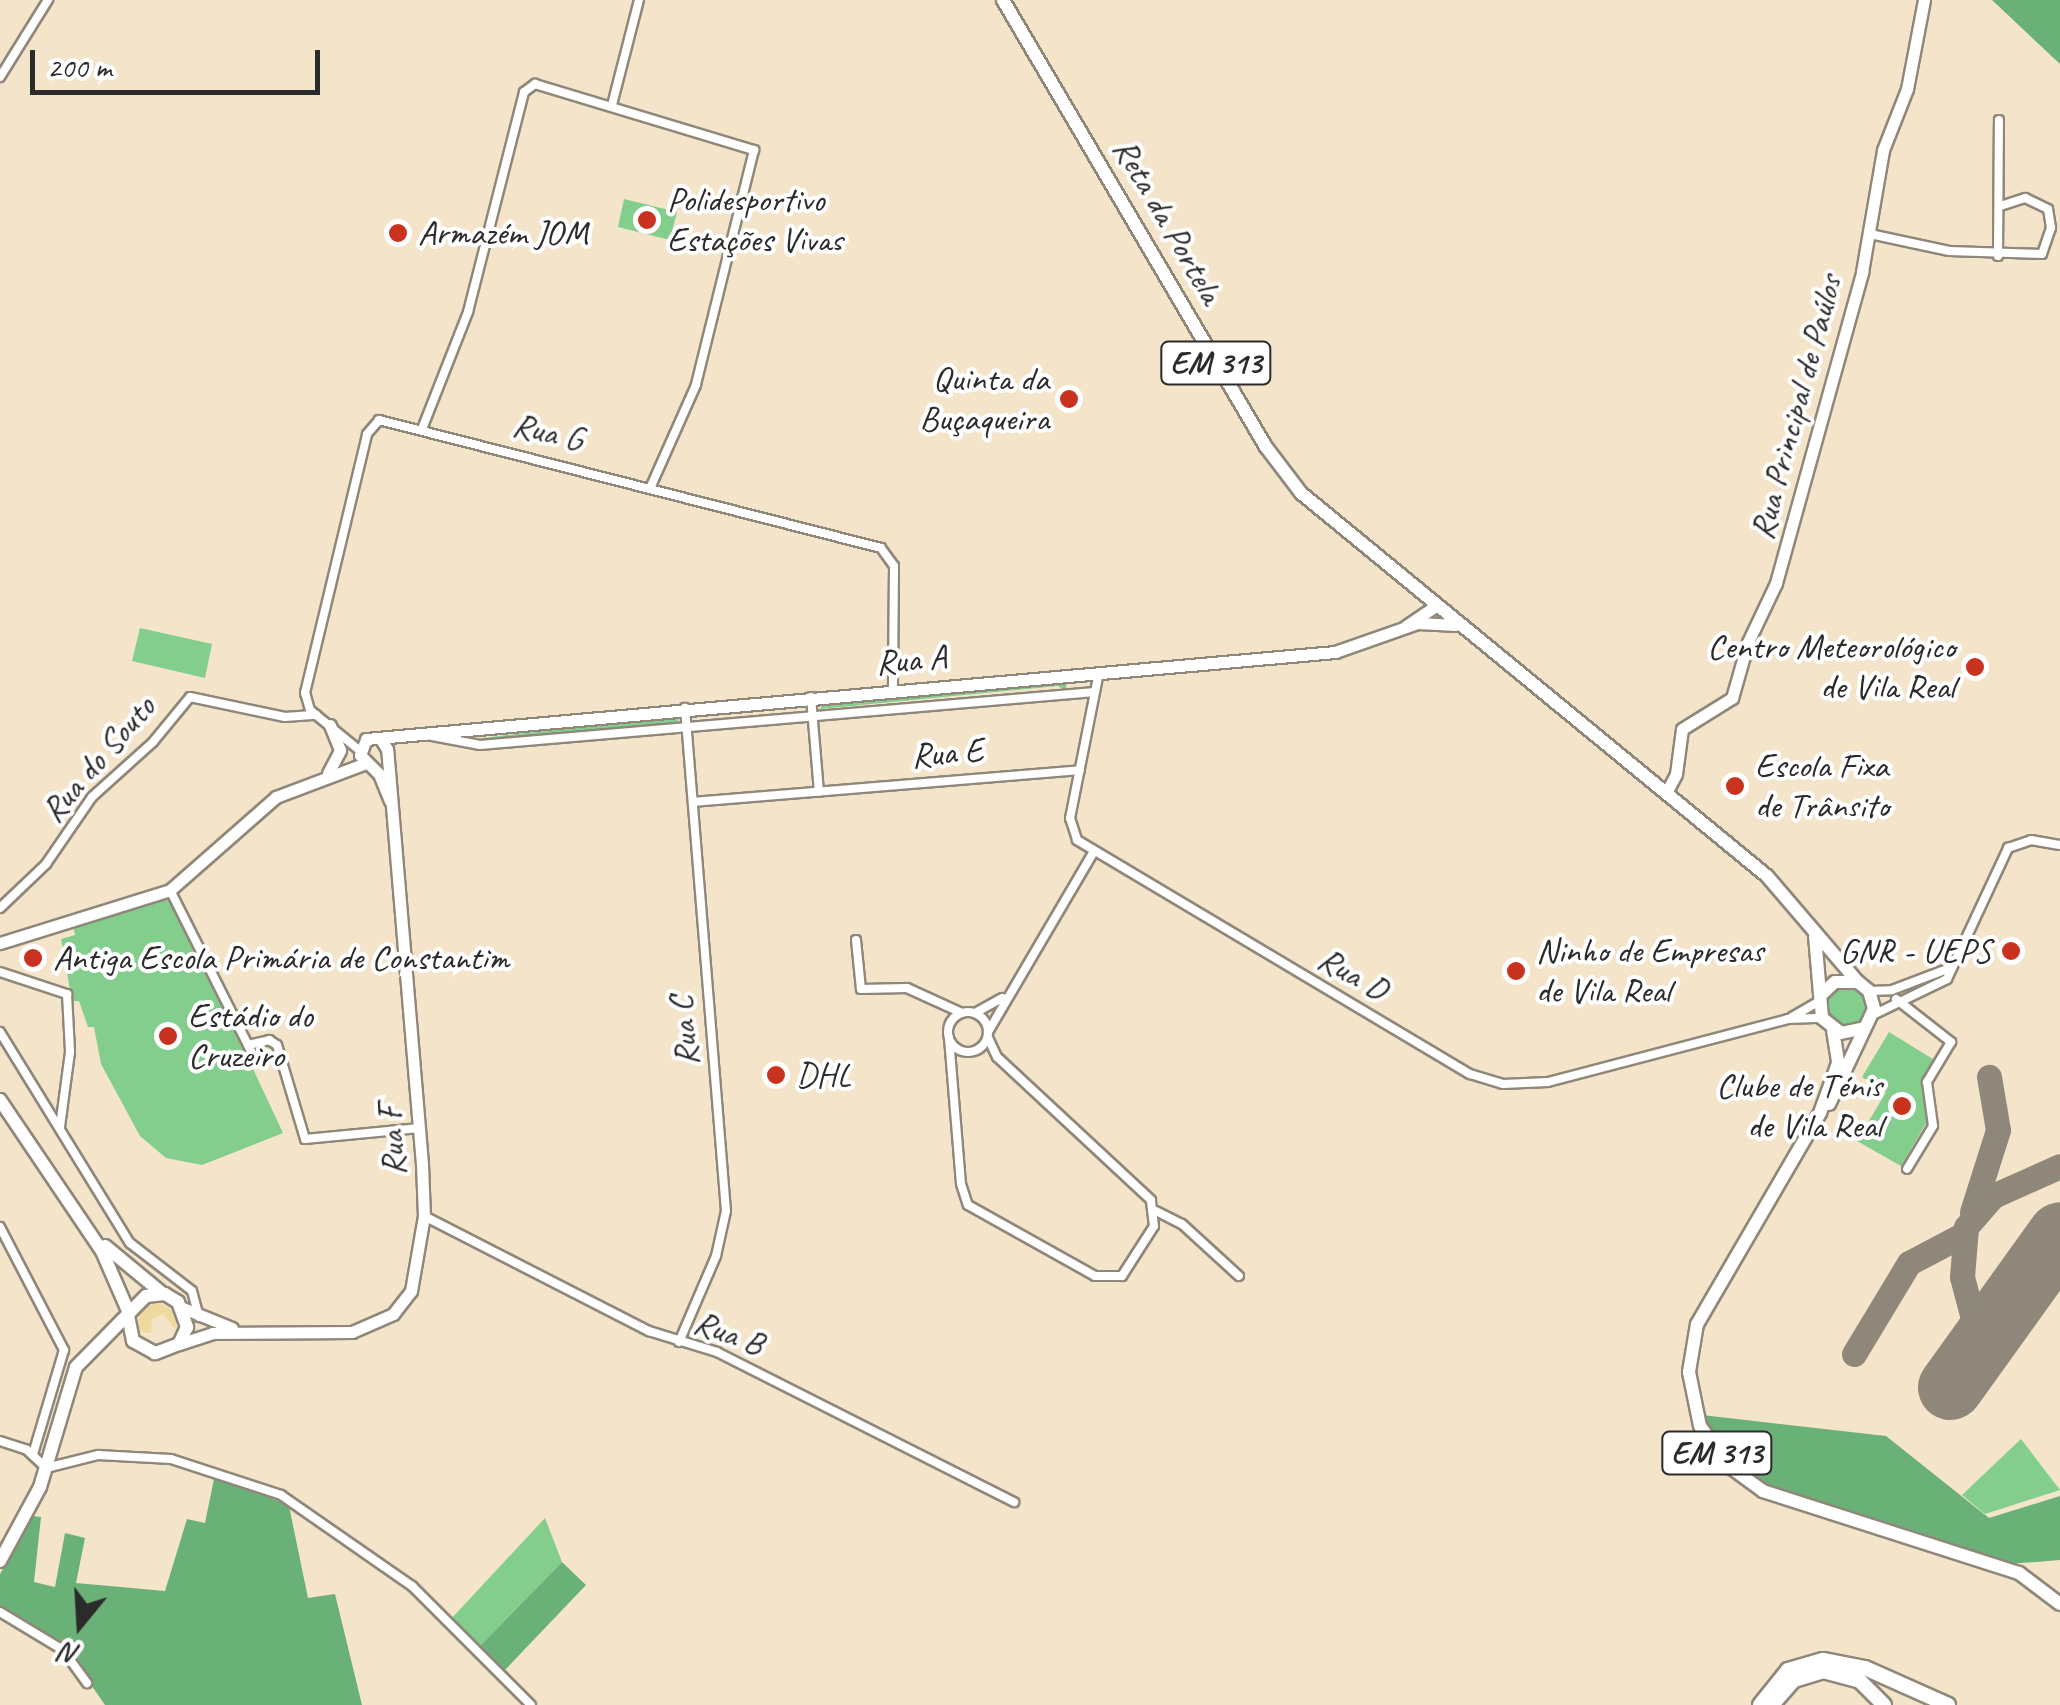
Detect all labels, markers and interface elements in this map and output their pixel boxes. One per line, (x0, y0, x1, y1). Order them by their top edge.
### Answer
scale bar (35, 30, 325, 92)
text: 200 m (47, 48, 112, 86)
street label: Reta da Portela (1104, 130, 1232, 312)
place label: Polidesportivo Estações Vivas (667, 179, 842, 261)
marker: Polidesportivo Estações Vivas (636, 209, 658, 231)
place label: Armazém JOM (418, 212, 588, 254)
marker: Armazém JOM (387, 222, 409, 244)
street label: Rua Principal de Paúlos (1740, 270, 1852, 544)
road number: EM 313 (1158, 336, 1274, 390)
place label: Quinta da Buçaqueira (919, 358, 1049, 440)
marker: Quinta da Buçaqueira (1058, 388, 1080, 410)
street label: Rua G (509, 403, 587, 461)
place label: Centro Meteorológico de Vila Real (1707, 626, 1955, 708)
street label: Rua A (874, 636, 948, 684)
marker: Centro Meteorológico de Vila Real (1964, 656, 1986, 678)
street label: Rua do Souto (32, 687, 164, 831)
street label: Rua E (909, 729, 985, 777)
place label: Escola Fixa de Trânsito (1755, 745, 1888, 827)
marker: Escola Fixa de Trânsito (1724, 775, 1746, 797)
place label: Ninho de Empresas de Vila Real (1536, 930, 1763, 1012)
place label: GNR - UEPS (1840, 930, 1991, 972)
place label: Antiga Escola Primária de Constantim (53, 937, 506, 979)
street label: Rua D (1311, 937, 1395, 1011)
marker: GNR - UEPS (2000, 940, 2022, 962)
marker: Antiga Escola Primária de Constantim (22, 947, 44, 969)
marker: Ninho de Empresas de Vila Real (1505, 960, 1527, 982)
street label: Rua C (660, 994, 708, 1068)
place label: Estádio do Cruzeiro (188, 995, 313, 1077)
marker: Estádio do Cruzeiro (157, 1025, 179, 1047)
place label: DHL (796, 1054, 851, 1096)
marker: DHL (765, 1064, 787, 1086)
place label: Clube de Ténis de Vila Real (1716, 1065, 1882, 1147)
marker: Clube de Ténis de Vila Real (1891, 1095, 1913, 1117)
street label: Rua F (369, 1105, 415, 1177)
street label: Rua B (688, 1301, 770, 1365)
road number: EM 313 (1660, 1426, 1774, 1480)
north arrow (30, 1575, 130, 1675)
text: N (57, 1635, 84, 1673)

